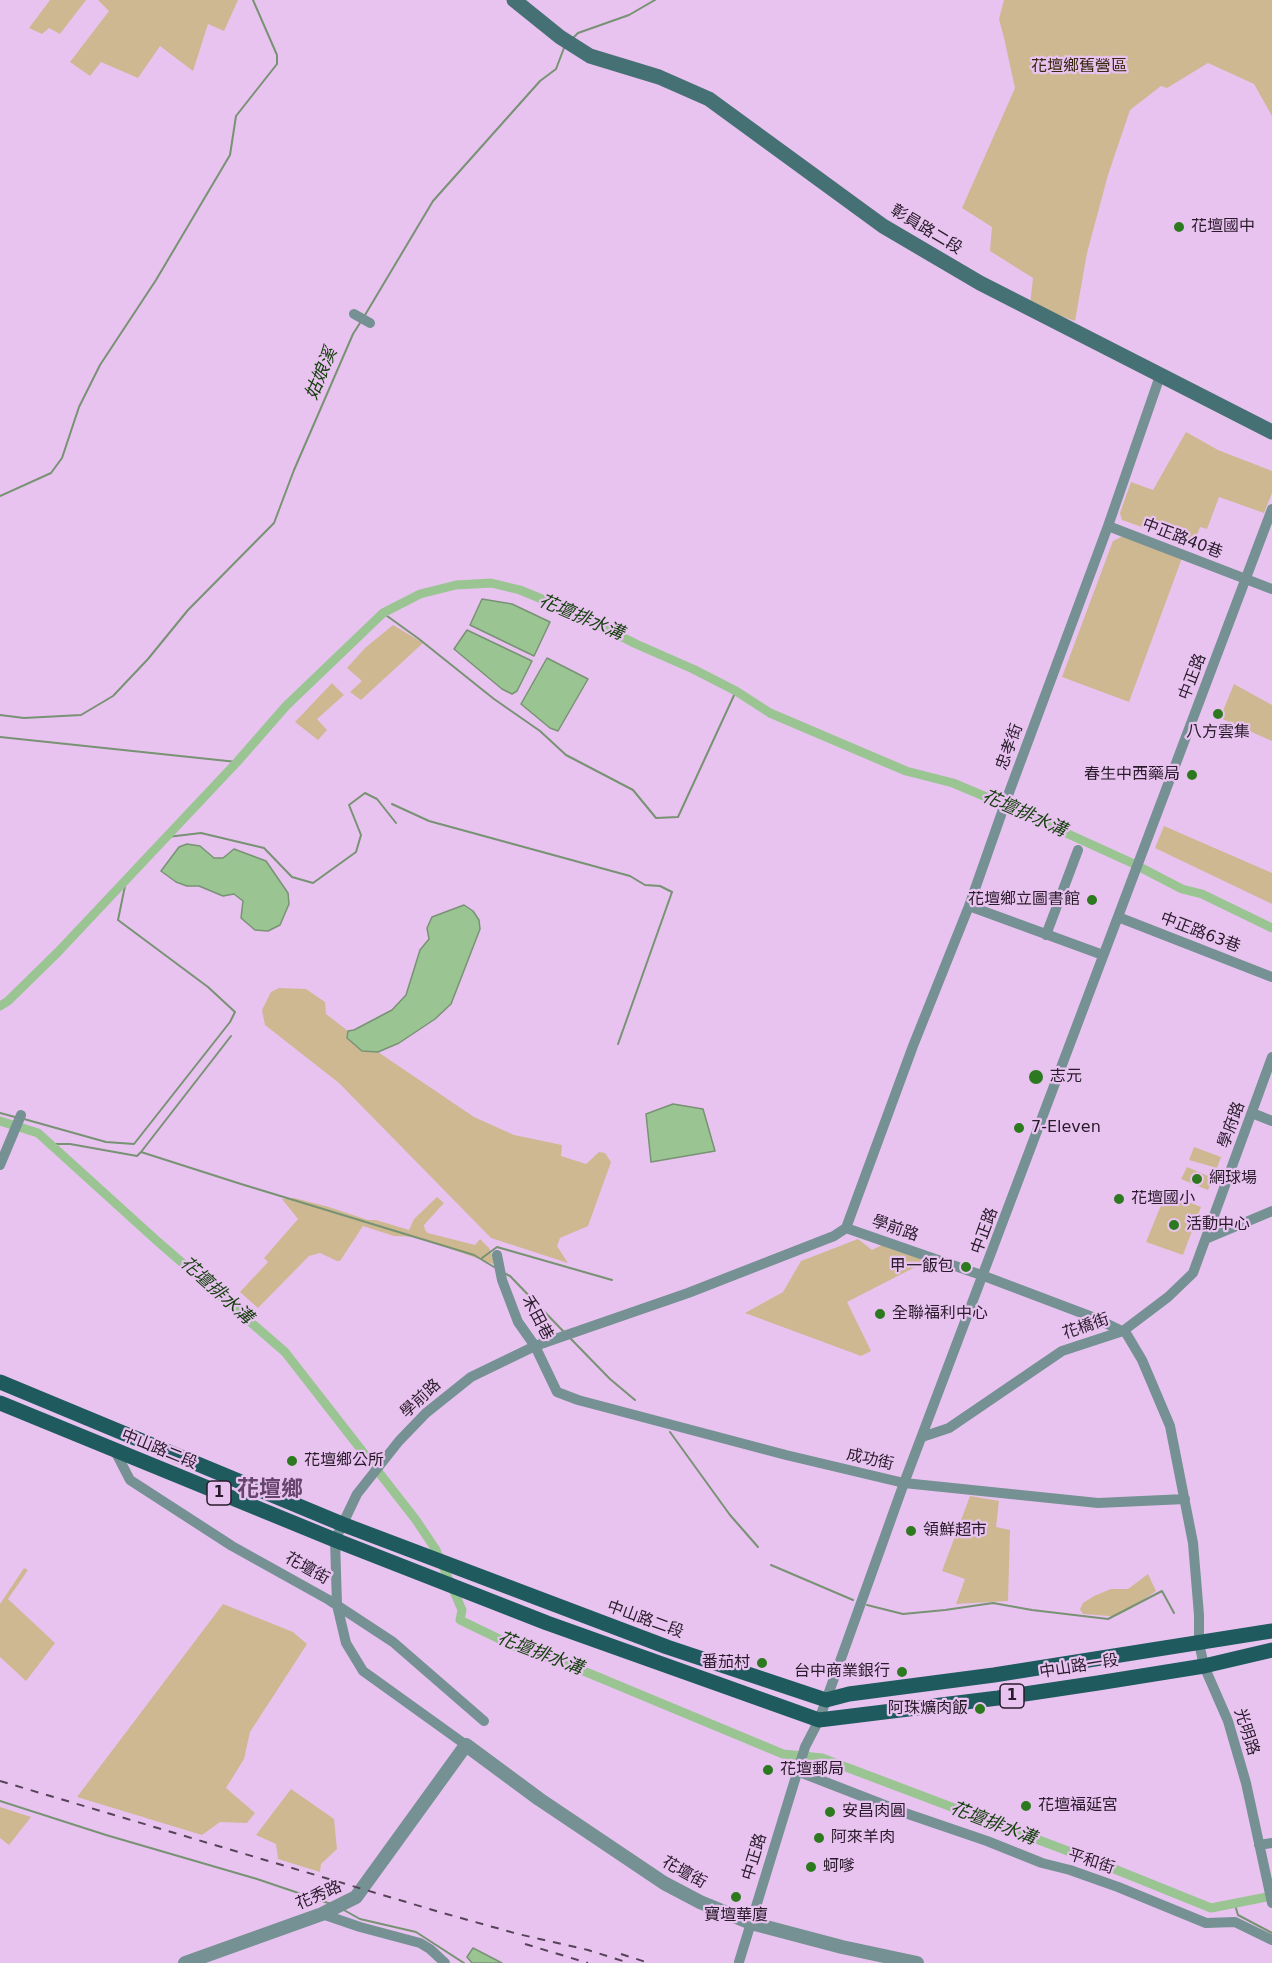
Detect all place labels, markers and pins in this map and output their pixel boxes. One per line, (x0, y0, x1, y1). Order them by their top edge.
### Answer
place label: 花壇國中 (1191, 217, 1255, 237)
marker: 花壇國中 (1172, 220, 1186, 234)
marker: 八方雲集 (1211, 707, 1225, 721)
place label: 八方雲集 (1186, 723, 1250, 743)
place label: 春生中西藥局 (1084, 765, 1180, 785)
marker: 春生中西藥局 (1185, 768, 1199, 782)
place label: 花壇鄉立圖書館 (968, 890, 1080, 910)
marker: 花壇鄉立圖書館 (1085, 893, 1099, 907)
place label: 志元 (1050, 1067, 1082, 1087)
marker: 志元 (1027, 1068, 1045, 1086)
place label: 7-Eleven (1031, 1118, 1101, 1138)
marker: 7-Eleven (1012, 1121, 1026, 1135)
place label: 網球場 (1209, 1169, 1257, 1189)
marker: 網球場 (1190, 1172, 1204, 1186)
place label: 花壇國小 (1131, 1189, 1195, 1209)
marker: 花壇國小 (1112, 1192, 1126, 1206)
place label: 活動中心 (1186, 1215, 1250, 1235)
marker: 活動中心 (1167, 1218, 1181, 1232)
place label: 甲一飯包 (890, 1257, 954, 1277)
marker: 甲一飯包 (959, 1260, 973, 1274)
place label: 全聯福利中心 (892, 1304, 988, 1324)
marker: 全聯福利中心 (873, 1307, 887, 1321)
place label: 花壇鄉公所 (304, 1451, 384, 1471)
marker: 花壇鄉公所 (285, 1454, 299, 1468)
place label: 領鮮超市 (923, 1521, 987, 1541)
marker: 領鮮超市 (904, 1524, 918, 1538)
place label: 番茄村 (702, 1653, 750, 1673)
marker: 番茄村 (755, 1656, 769, 1670)
place label: 台中商業銀行 (794, 1662, 890, 1682)
marker: 台中商業銀行 (895, 1665, 909, 1679)
place label: 阿珠爌肉飯 (888, 1699, 968, 1719)
marker: 阿珠爌肉飯 (973, 1702, 987, 1716)
place label: 花壇郵局 (780, 1760, 844, 1780)
marker: 花壇郵局 (761, 1763, 775, 1777)
place label: 花壇福延宮 (1038, 1796, 1118, 1816)
marker: 花壇福延宮 (1019, 1799, 1033, 1813)
place label: 安昌肉圓 (842, 1802, 906, 1822)
marker: 安昌肉圓 (823, 1805, 837, 1819)
place label: 阿來羊肉 (831, 1828, 895, 1848)
marker: 阿來羊肉 (812, 1831, 826, 1845)
place label: 蚵嗲 (823, 1857, 855, 1877)
marker: 蚵嗲 (804, 1860, 818, 1874)
marker: 寶壇華廈 (729, 1890, 743, 1904)
place label: 寶壇華廈 (704, 1906, 768, 1926)

